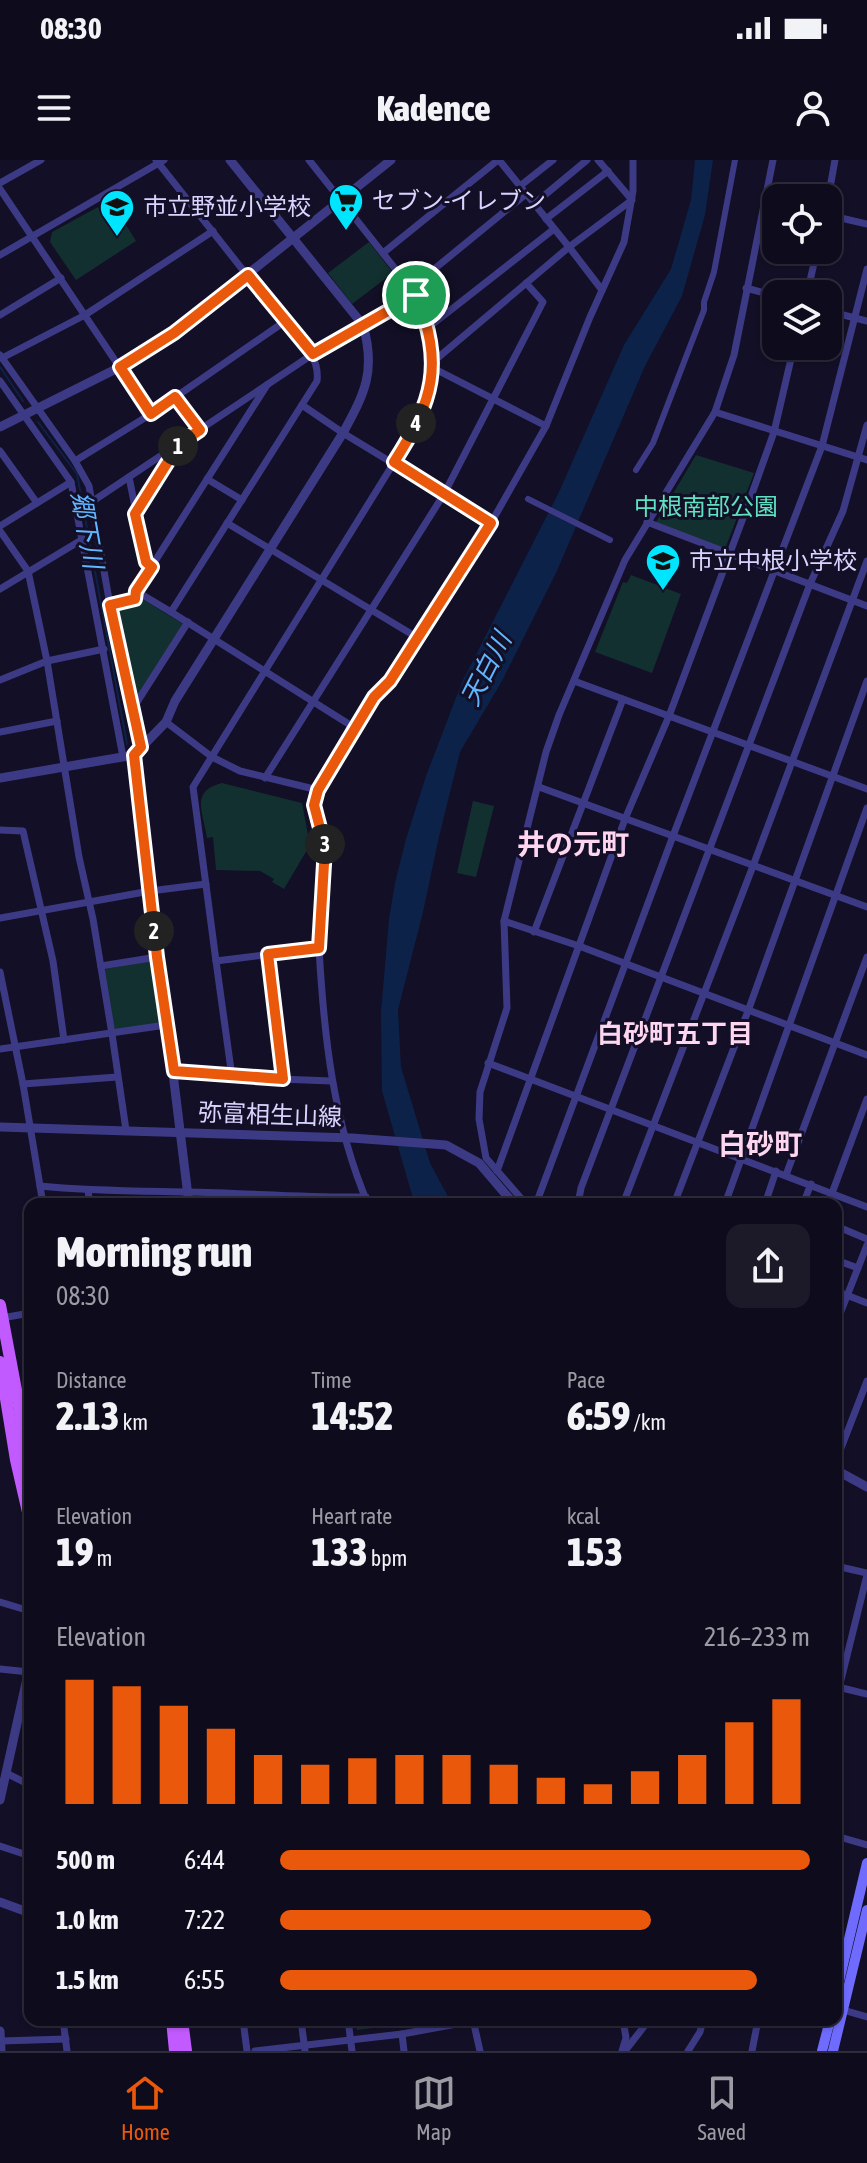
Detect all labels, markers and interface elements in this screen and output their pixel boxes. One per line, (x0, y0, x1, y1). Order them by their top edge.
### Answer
text: 08:30 (40, 11, 102, 45)
icon: menu (32, 86, 76, 130)
icon: person (791, 86, 835, 130)
text: Kadence (376, 87, 491, 129)
supermarket icon: セブン-イレブン (327, 182, 365, 232)
map controls (762, 184, 842, 360)
button: locate (762, 184, 842, 264)
place label: セブン-イレブン (372, 187, 546, 214)
school or university icon: 市立野並小学校 (98, 188, 136, 238)
place label: 市立野並小学校 (143, 193, 311, 220)
pin (382, 261, 450, 329)
icon: arrive (394, 273, 438, 317)
button: layers (762, 280, 842, 360)
pin: 4 (396, 403, 436, 443)
text: 4 (411, 410, 421, 436)
pin: 1 (158, 426, 198, 466)
text: 1 (173, 433, 183, 459)
water label: 郷下川 (65, 489, 109, 574)
park label: 中根南部公園 (634, 493, 778, 520)
school or university icon: 市立中根小学校 (644, 542, 682, 592)
place label: 市立中根小学校 (689, 547, 857, 574)
water label: 天白川 (455, 625, 518, 711)
pin: 3 (305, 824, 345, 864)
district label: 井の元町 (517, 828, 629, 860)
text: 3 (320, 831, 330, 857)
pin: 2 (134, 911, 174, 951)
text: 2 (149, 918, 159, 944)
district label: 白砂町五丁目 (597, 1019, 753, 1049)
street label: 弥富相生山線 (198, 1098, 342, 1131)
district label: 白砂町 (718, 1128, 802, 1160)
button: share (726, 1224, 810, 1308)
text: Morning run (56, 1226, 252, 1276)
text: 08:30 (56, 1281, 110, 1311)
text: Distance (56, 1367, 127, 1393)
text: Time (311, 1367, 351, 1393)
text: Pace (567, 1367, 605, 1393)
text: 2.13 (56, 1393, 120, 1438)
text: 14:52 (311, 1393, 394, 1438)
text: 6:59 (567, 1393, 630, 1438)
text: km (120, 1409, 148, 1435)
text: /km (630, 1409, 666, 1435)
text: Elevation (56, 1503, 132, 1529)
text: Heart rate (311, 1503, 392, 1529)
text: kcal (567, 1503, 600, 1529)
text: 19 (56, 1529, 94, 1574)
text: 133 (311, 1529, 368, 1574)
text: 153 (567, 1529, 623, 1574)
text: m (94, 1545, 112, 1571)
text: bpm (368, 1545, 407, 1571)
text: Elevation (56, 1622, 146, 1652)
text: 216–233 m (704, 1622, 810, 1652)
text: 500 m (56, 1845, 115, 1875)
text: 6:44 (184, 1845, 225, 1875)
text: 1.0 km (56, 1905, 119, 1935)
text: 7:22 (184, 1905, 225, 1935)
text: 1.5 km (56, 1965, 119, 1995)
text: 6:55 (184, 1965, 225, 1995)
tab: Home (121, 2071, 170, 2145)
tab: Map (412, 2071, 456, 2145)
tab: Saved (697, 2071, 746, 2145)

